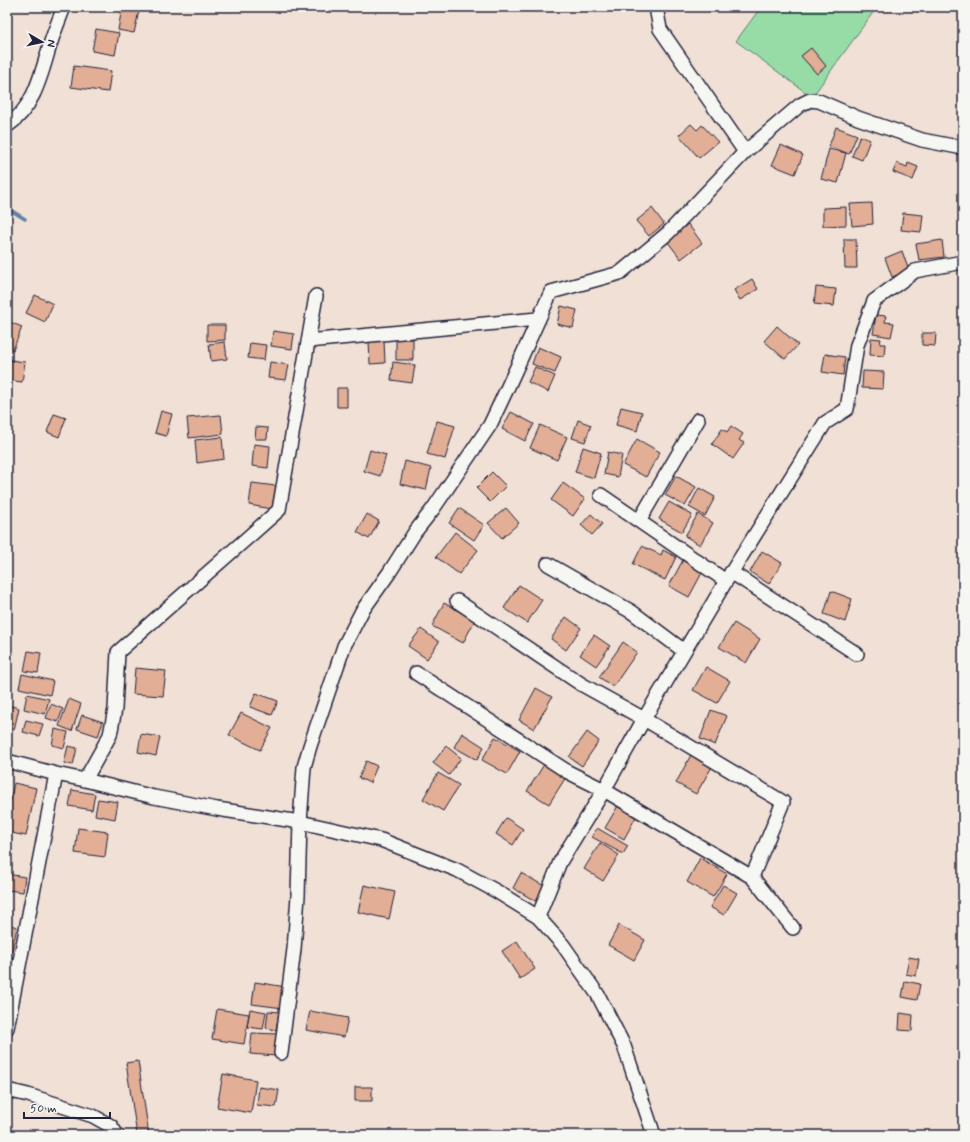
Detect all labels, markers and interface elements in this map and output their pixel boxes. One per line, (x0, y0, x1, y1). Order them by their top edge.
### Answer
north arrow (22, 22, 62, 62)
text: N (43, 39, 58, 48)
scale bar (24, 1094, 110, 1120)
text: 50 m (30, 1101, 57, 1117)

